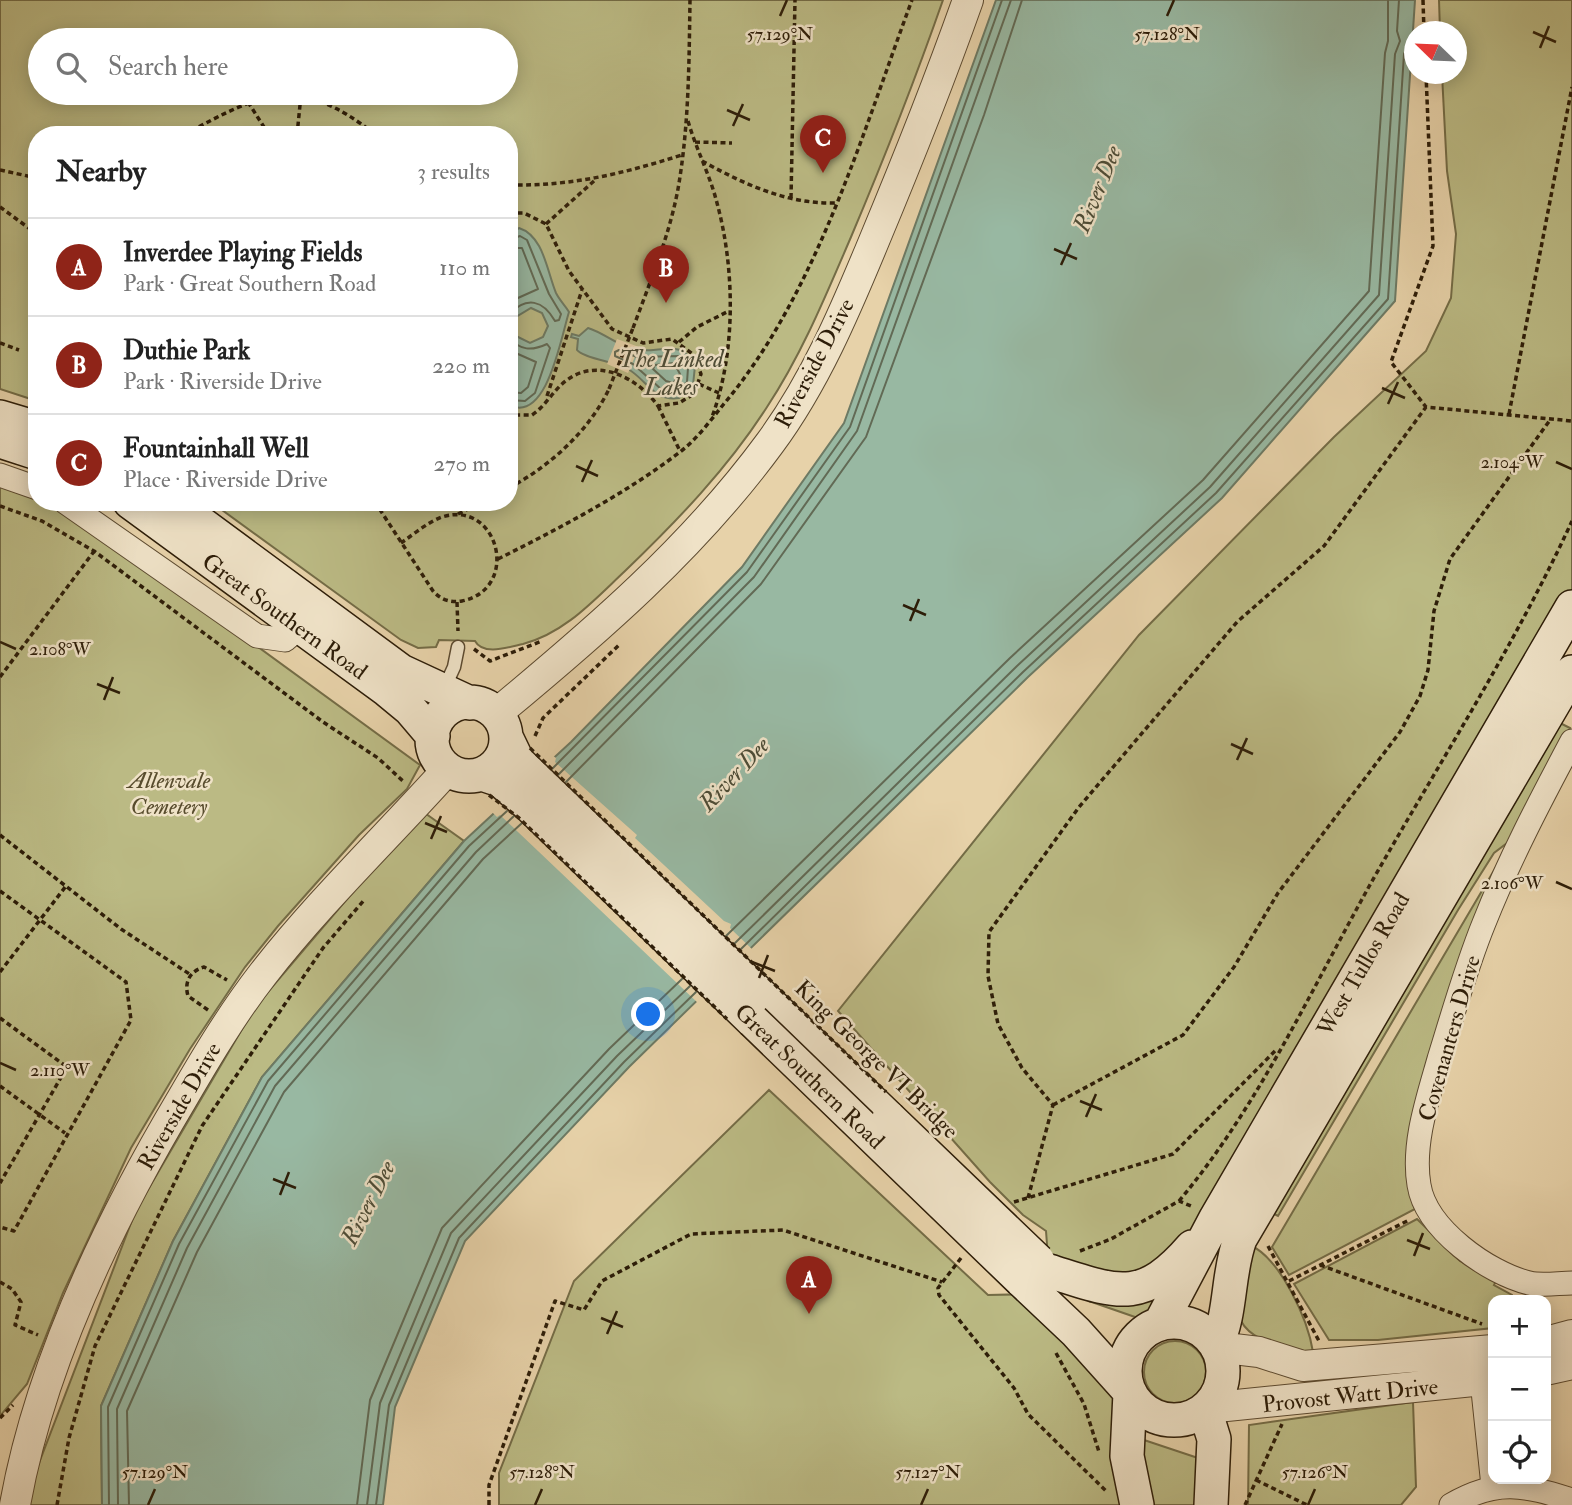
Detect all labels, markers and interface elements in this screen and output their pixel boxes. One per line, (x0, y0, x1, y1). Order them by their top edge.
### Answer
north arrow (1404, 21, 1467, 84)
text: 57.129°N (747, 23, 813, 46)
text: 57.128°N (1134, 23, 1200, 46)
search box (28, 28, 518, 105)
icon: search (52, 48, 90, 86)
text: Search here (108, 51, 228, 83)
pin: C (800, 115, 846, 173)
water label: River Dee (1066, 140, 1129, 238)
text: Nearby (56, 153, 146, 190)
text: 3 results (417, 157, 490, 186)
text: Inverdee Playing Fields (123, 237, 362, 269)
pin: B (643, 245, 689, 303)
text: A (72, 253, 86, 282)
text: 110 m (439, 253, 490, 282)
text: Park · Great Southern Road (123, 269, 376, 298)
street label: Riverside Drive (768, 293, 861, 433)
text: Duthie Park (123, 335, 250, 367)
water label: The Linked Lakes (619, 344, 725, 403)
text: B (71, 351, 87, 380)
text: 220 m (432, 351, 490, 380)
text: Park · Riverside Drive (123, 367, 322, 396)
text: Fountainhall Well (123, 433, 309, 465)
text: C (71, 449, 87, 478)
text: 270 m (433, 449, 490, 478)
text: 2.104°W (1481, 451, 1544, 474)
text: Place · Riverside Drive (123, 465, 328, 494)
street label: Great Southern Road (196, 547, 373, 686)
text: 2.108°W (29, 638, 91, 661)
water label: River Dee (691, 730, 777, 819)
park label: Allenvale Cemetery (125, 766, 210, 821)
text: 2.106°W (1481, 872, 1544, 895)
street label: West Tullos Road (1310, 887, 1416, 1042)
street label: Covenanters Drive (1412, 952, 1487, 1124)
street label: King George VI Bridge (789, 974, 965, 1145)
your location (631, 997, 665, 1031)
street label: Great Southern Road (729, 997, 891, 1155)
street label: Riverside Drive (131, 1037, 228, 1175)
text: 2.110°W (30, 1059, 90, 1082)
water label: River Dee (334, 1155, 403, 1252)
pin: A (786, 1256, 832, 1314)
map controls (1488, 1295, 1551, 1484)
button: + (1488, 1295, 1551, 1358)
button: − (1488, 1358, 1551, 1421)
street label: Provost Watt Drive (1261, 1372, 1440, 1419)
button: locate (1488, 1421, 1551, 1484)
text: 57.129°N (122, 1461, 188, 1484)
text: 57.128°N (509, 1461, 575, 1484)
text: 57.127°N (895, 1461, 961, 1484)
text: 57.126°N (1282, 1461, 1348, 1484)

